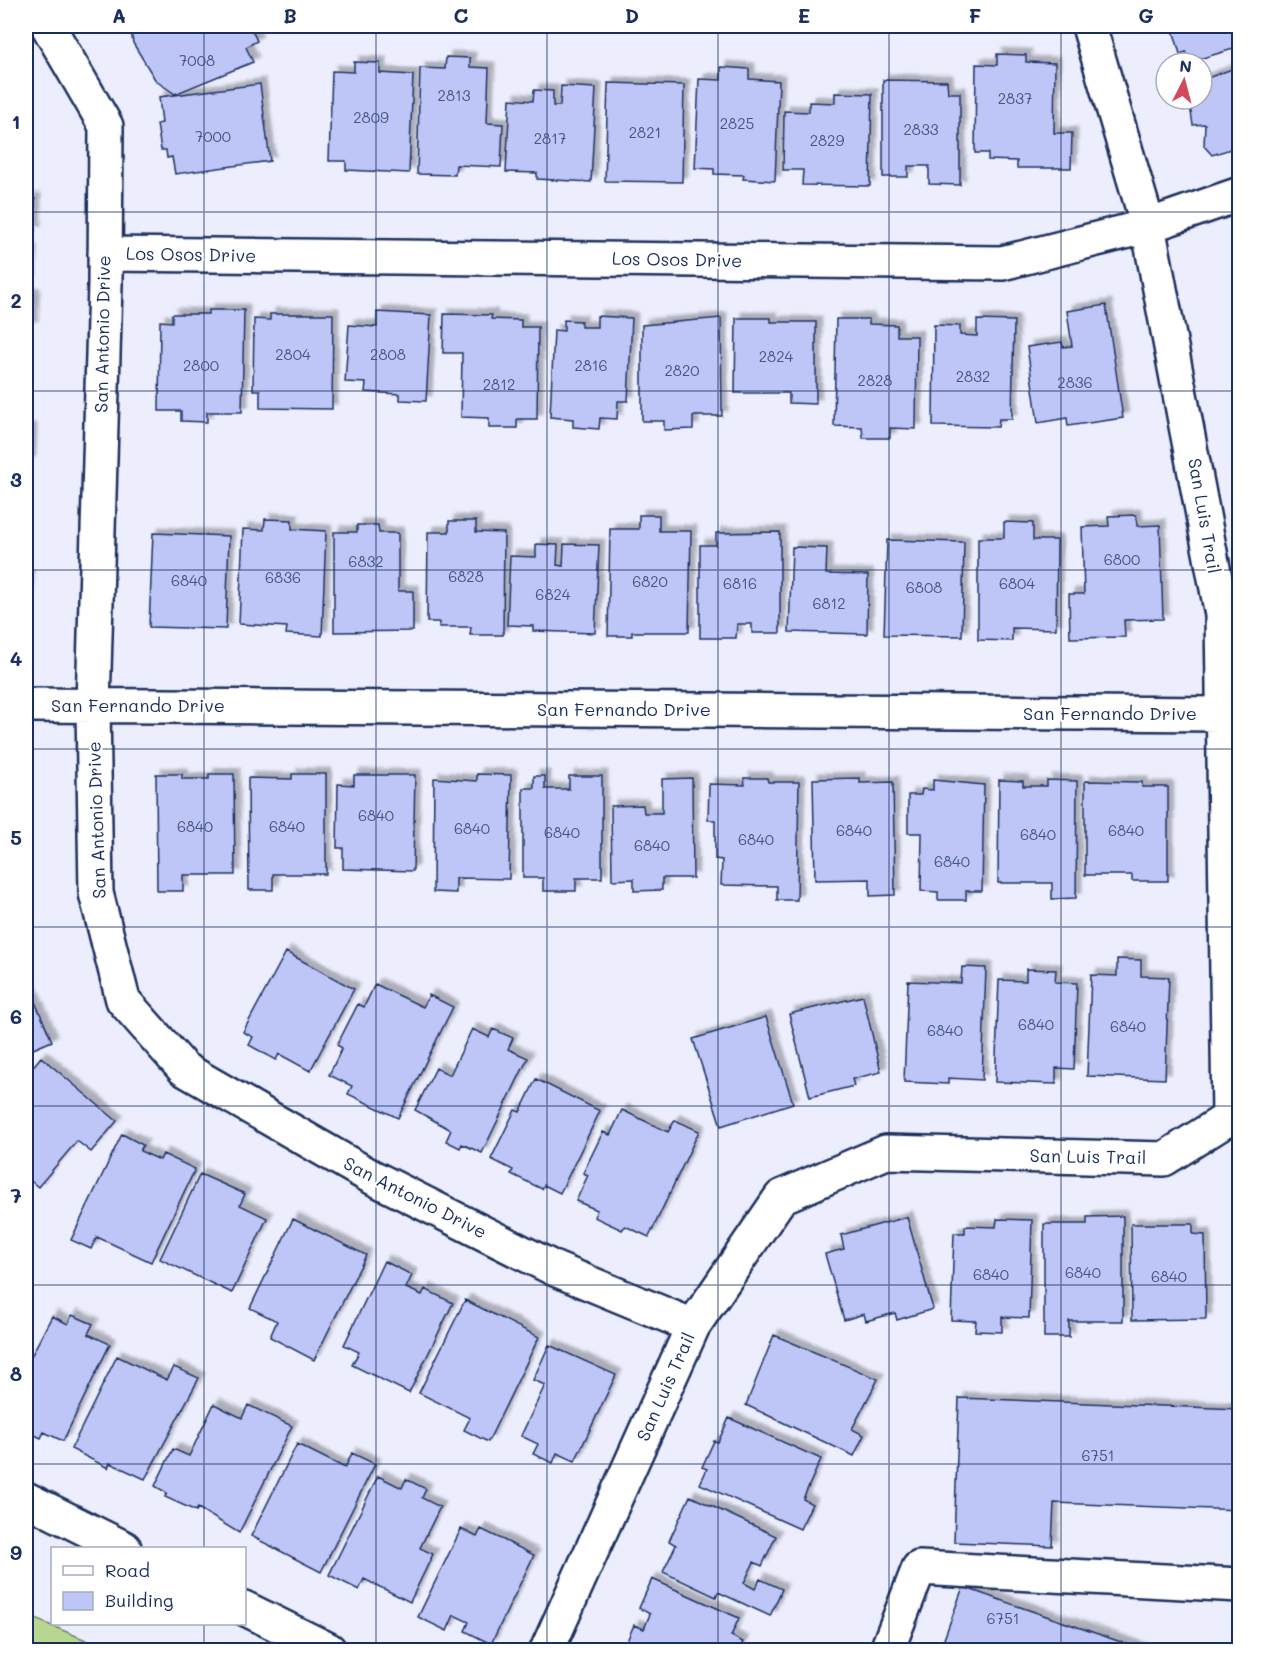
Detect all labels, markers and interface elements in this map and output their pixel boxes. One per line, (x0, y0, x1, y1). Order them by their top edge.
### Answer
text: A (112, 2, 126, 28)
text: B (283, 2, 297, 28)
text: C (454, 2, 469, 28)
text: D (625, 2, 639, 28)
text: E (798, 2, 810, 28)
text: F (969, 2, 982, 28)
text: G (1138, 2, 1154, 28)
house number: 7008 (179, 50, 215, 70)
north arrow (1154, 51, 1214, 111)
text: N (1178, 55, 1193, 77)
house number: 2813 (438, 85, 471, 105)
house number: 2837 (998, 88, 1032, 108)
house number: 2809 (353, 107, 389, 127)
text: 1 (12, 108, 20, 134)
house number: 2825 (720, 113, 754, 133)
house number: 2833 (903, 119, 939, 139)
house number: 2821 (629, 122, 661, 142)
house number: 7000 (195, 126, 231, 146)
house number: 2817 (534, 128, 566, 148)
house number: 2829 (810, 130, 844, 150)
street label: Los Osos Drive (126, 241, 256, 267)
street label: Los Osos Drive (612, 246, 742, 272)
street label: San Antonio Drive (89, 255, 115, 413)
text: 2 (10, 287, 22, 313)
house number: 2804 (275, 344, 311, 364)
house number: 2808 (370, 344, 406, 364)
house number: 2824 (759, 346, 793, 366)
house number: 2800 (183, 355, 219, 375)
house number: 2816 (574, 355, 608, 375)
house number: 2820 (664, 360, 700, 380)
house number: 2832 (956, 366, 990, 386)
house number: 2828 (858, 370, 892, 390)
house number: 2836 (1057, 372, 1093, 392)
house number: 2812 (483, 374, 515, 394)
street label: San Luis Trail (1183, 456, 1227, 575)
text: 3 (10, 466, 22, 492)
house number: 6800 (1104, 549, 1140, 569)
house number: 6832 (348, 551, 384, 571)
house number: 6828 (448, 566, 484, 586)
house number: 6836 (265, 567, 301, 587)
house number: 6840 (171, 570, 207, 590)
house number: 6820 (632, 571, 668, 591)
house number: 6816 (723, 573, 757, 593)
house number: 6804 (999, 573, 1035, 593)
house number: 6808 (906, 577, 942, 597)
house number: 6824 (535, 584, 571, 604)
house number: 6812 (812, 593, 846, 613)
text: 4 (10, 645, 23, 671)
street label: San Fernando Drive (51, 693, 225, 717)
street label: San Fernando Drive (537, 697, 711, 721)
street label: San Fernando Drive (1023, 701, 1197, 725)
street label: San Antonio Drive (81, 741, 111, 899)
house number: 6840 (358, 805, 394, 825)
house number: 6840 (177, 816, 213, 836)
house number: 6840 (269, 816, 305, 836)
house number: 6840 (454, 818, 490, 838)
house number: 6840 (836, 820, 872, 840)
house number: 6840 (1108, 820, 1144, 840)
house number: 6840 (544, 822, 580, 842)
text: 5 (10, 824, 22, 850)
house number: 6840 (1020, 824, 1056, 844)
house number: 6840 (738, 829, 774, 849)
house number: 6840 (634, 835, 670, 855)
house number: 6840 (934, 851, 970, 871)
text: 6 (10, 1003, 22, 1029)
house number: 6840 (1018, 1014, 1054, 1034)
house number: 6840 (1110, 1016, 1146, 1036)
house number: 6840 (927, 1020, 963, 1040)
street label: San Luis Trail (1029, 1143, 1147, 1169)
street label: San Antonio Drive (340, 1151, 491, 1244)
text: 7 (10, 1182, 22, 1208)
house number: 6840 (1065, 1262, 1101, 1282)
house number: 6840 (973, 1264, 1009, 1284)
house number: 6840 (1151, 1266, 1187, 1286)
street label: San Luis Trail (630, 1328, 700, 1445)
text: 8 (10, 1360, 22, 1386)
house number: 6751 (1082, 1445, 1114, 1465)
text: 9 (10, 1539, 22, 1565)
legend (51, 1547, 246, 1625)
text: Road (105, 1558, 150, 1582)
text: Building (105, 1588, 173, 1612)
house number: 6751 (987, 1608, 1019, 1628)

